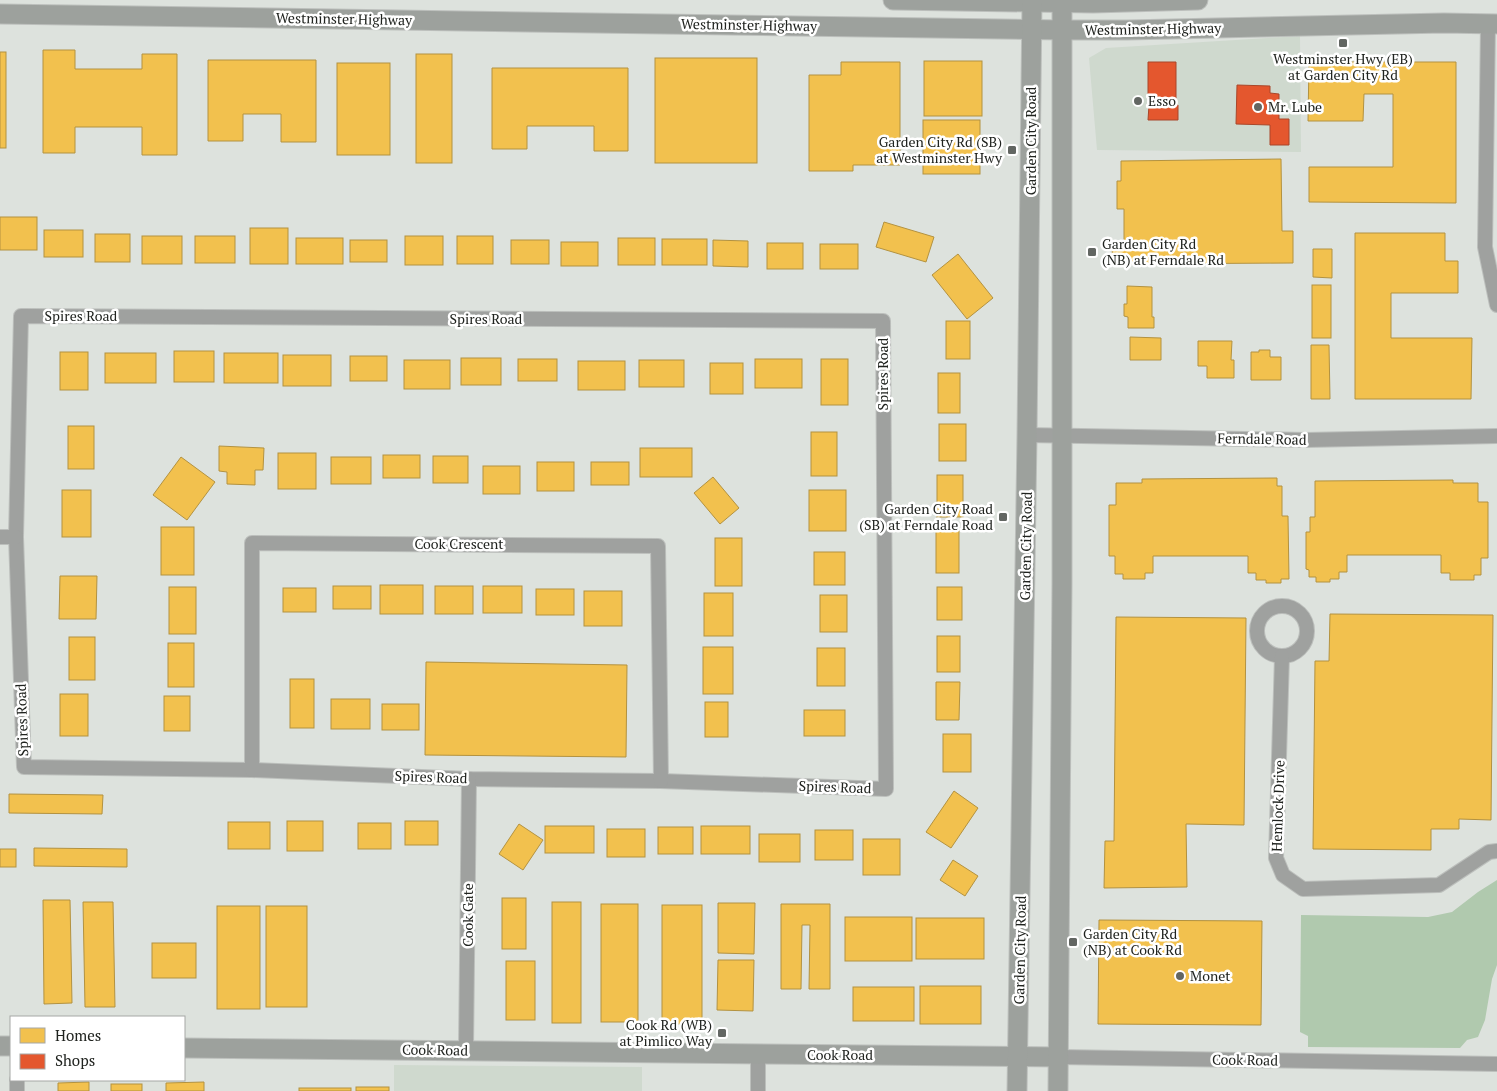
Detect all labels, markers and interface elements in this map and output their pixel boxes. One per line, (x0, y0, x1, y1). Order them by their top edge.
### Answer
street label: Westminster Highway (276, 8, 413, 29)
street label: Westminster Highway (681, 14, 818, 35)
street label: Westminster Highway (1085, 18, 1222, 39)
marker: Westminster Hwy (EB) at Garden City Rd (1337, 37, 1349, 49)
place label: Westminster Hwy (EB) at Garden City Rd (1273, 49, 1413, 84)
street label: Garden City Road (1021, 86, 1040, 195)
place label: Esso (1148, 91, 1176, 110)
marker: Esso (1132, 95, 1144, 107)
place label: Mr. Lube (1268, 97, 1322, 116)
marker: Mr. Lube (1252, 101, 1264, 113)
place label: Garden City Rd (SB) at Westminster Hwy (876, 132, 1003, 167)
marker: Garden City Rd (SB) at Westminster Hwy (1006, 144, 1018, 156)
place label: Garden City Rd (NB) at Ferndale Rd (1102, 234, 1224, 269)
marker: Garden City Rd (NB) at Ferndale Rd (1086, 246, 1098, 258)
street label: Spires Road (45, 306, 118, 325)
street label: Spires Road (450, 309, 523, 328)
street label: Spires Road (873, 337, 892, 410)
street label: Ferndale Road (1217, 428, 1307, 449)
street label: Garden City Road (1015, 491, 1036, 601)
place label: Garden City Road (SB) at Ferndale Road (859, 499, 993, 534)
marker: Garden City Road (SB) at Ferndale Road (997, 511, 1009, 523)
street label: Cook Crescent (414, 534, 504, 553)
street label: Spires Road (11, 683, 32, 757)
street label: Hemlock Drive (1266, 760, 1289, 852)
street label: Spires Road (394, 766, 468, 787)
street label: Spires Road (798, 776, 872, 797)
street label: Cook Gate (458, 883, 477, 947)
street label: Garden City Road (1009, 895, 1030, 1005)
place label: Garden City Rd (NB) at Cook Rd (1083, 924, 1182, 959)
marker: Garden City Rd (NB) at Cook Rd (1067, 936, 1079, 948)
place label: Monet (1190, 966, 1231, 985)
marker: Monet (1174, 970, 1186, 982)
place label: Cook Rd (WB) at Pimlico Way (620, 1015, 713, 1050)
legend (10, 1016, 185, 1081)
text: Homes (55, 1025, 101, 1045)
marker: Cook Rd (WB) at Pimlico Way (716, 1027, 728, 1039)
street label: Cook Road (402, 1039, 468, 1060)
street label: Cook Road (807, 1045, 873, 1064)
street label: Cook Road (1212, 1049, 1278, 1070)
text: Shops (55, 1050, 95, 1070)

